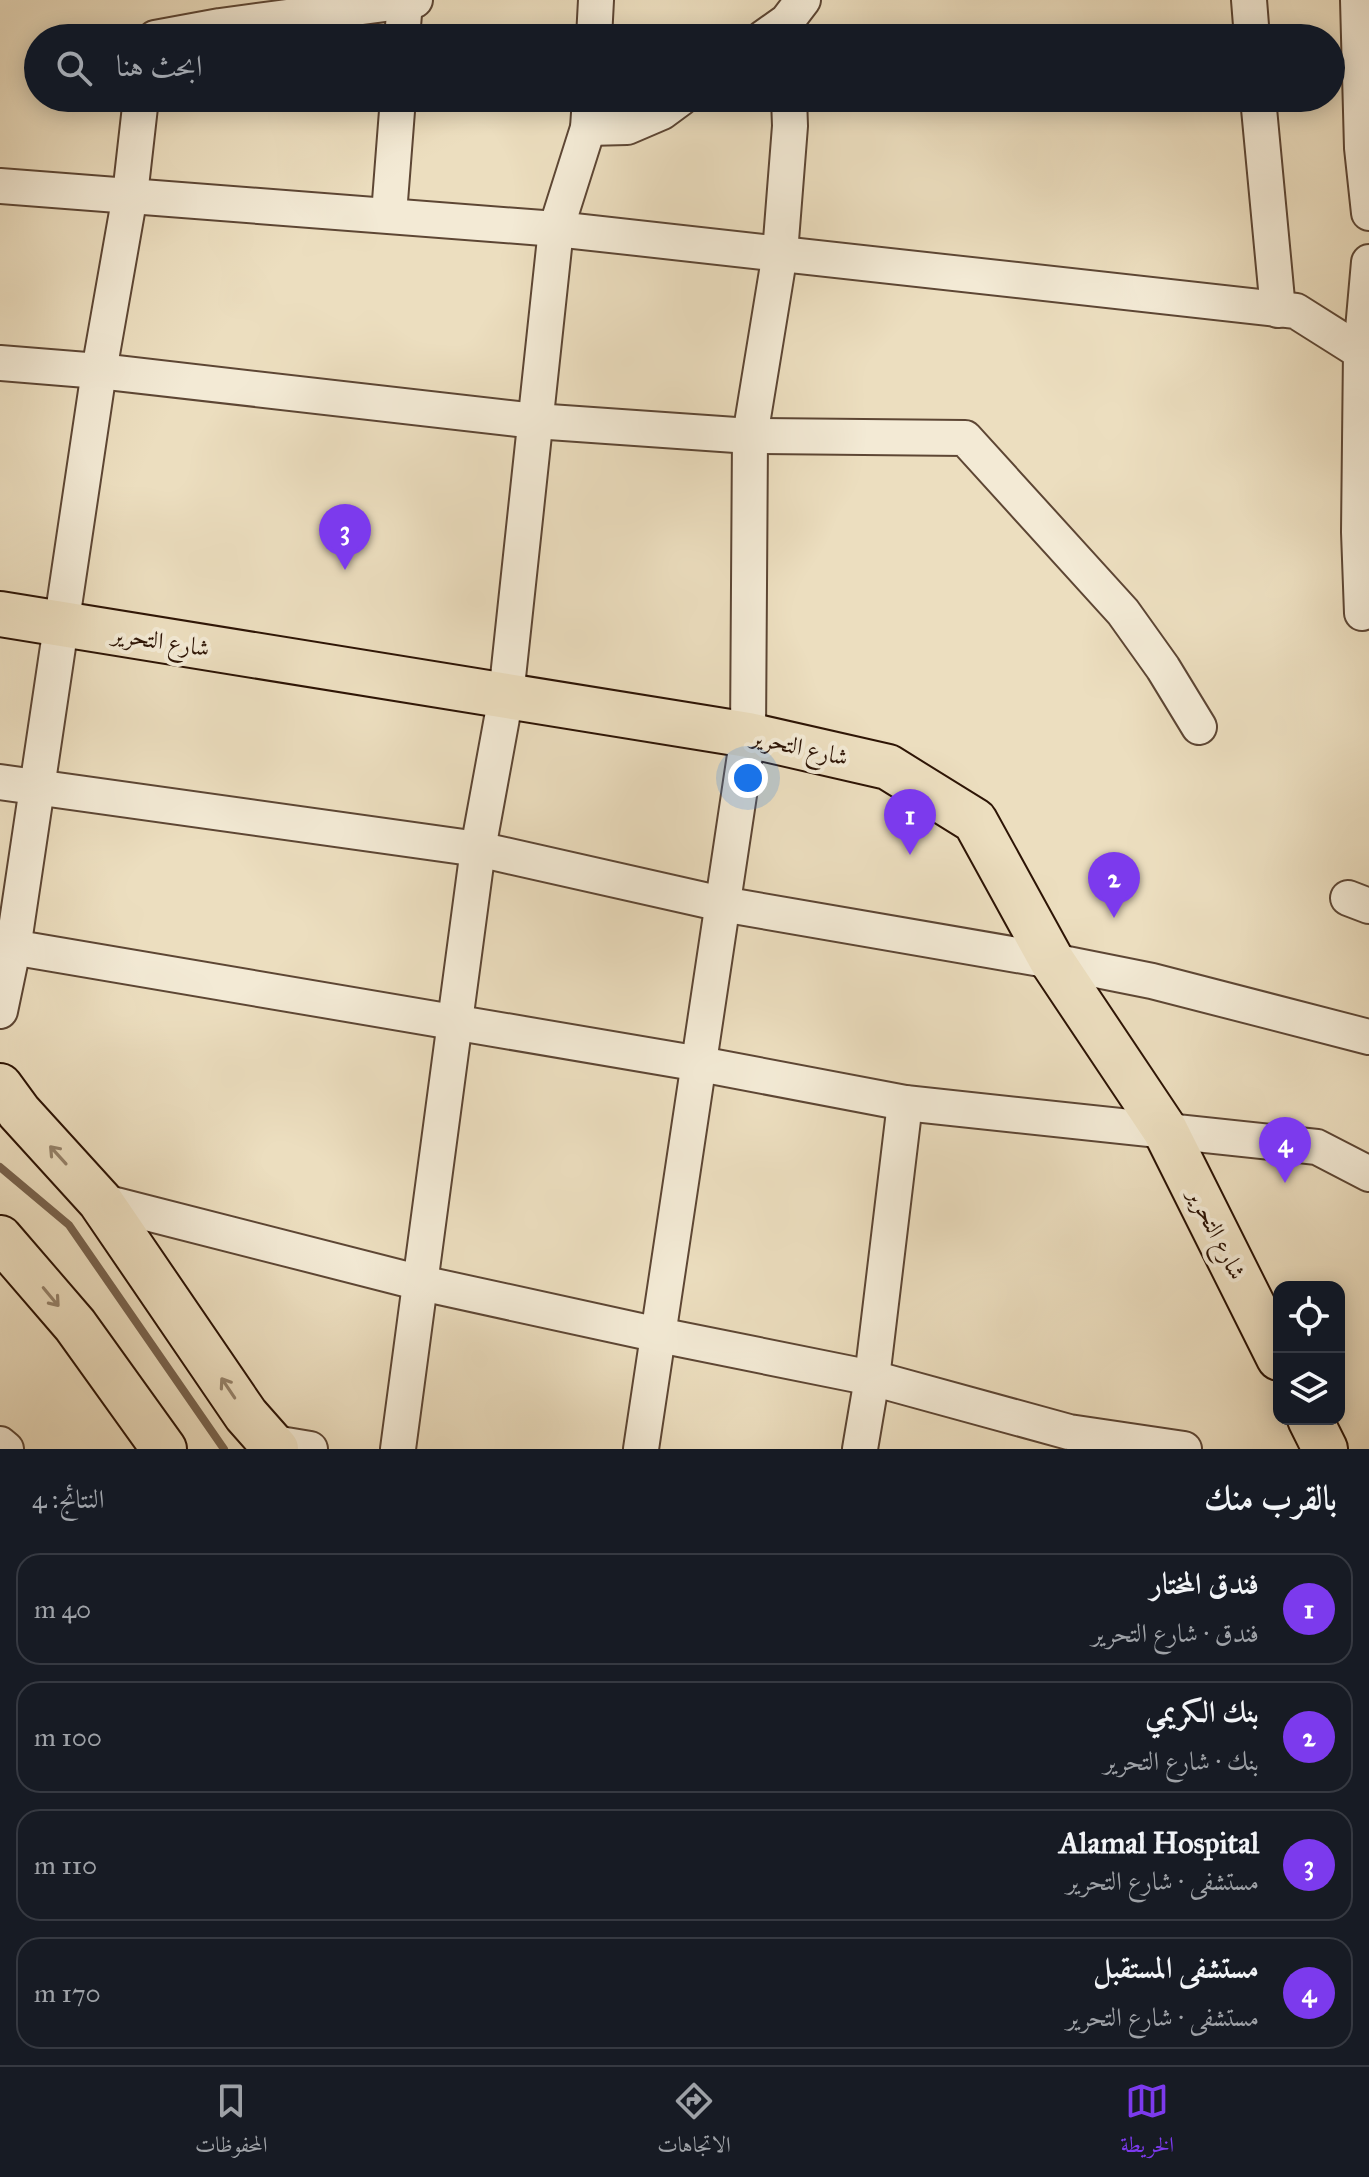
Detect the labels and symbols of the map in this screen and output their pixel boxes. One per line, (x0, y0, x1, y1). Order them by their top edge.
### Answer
pin: 3 (319, 504, 371, 570)
street label: شارع التحرير (106, 618, 212, 668)
street label: شارع التحرير (745, 721, 851, 778)
your location (728, 758, 768, 798)
pin: 1 (884, 789, 936, 855)
pin: 2 (1088, 852, 1140, 918)
pin: 4 (1259, 1117, 1311, 1183)
one-way arrow (50, 1146, 68, 1166)
street label: شارع التحرير (1175, 1181, 1253, 1287)
one-way arrow (41, 1286, 59, 1307)
one-way arrow (219, 1377, 236, 1399)

